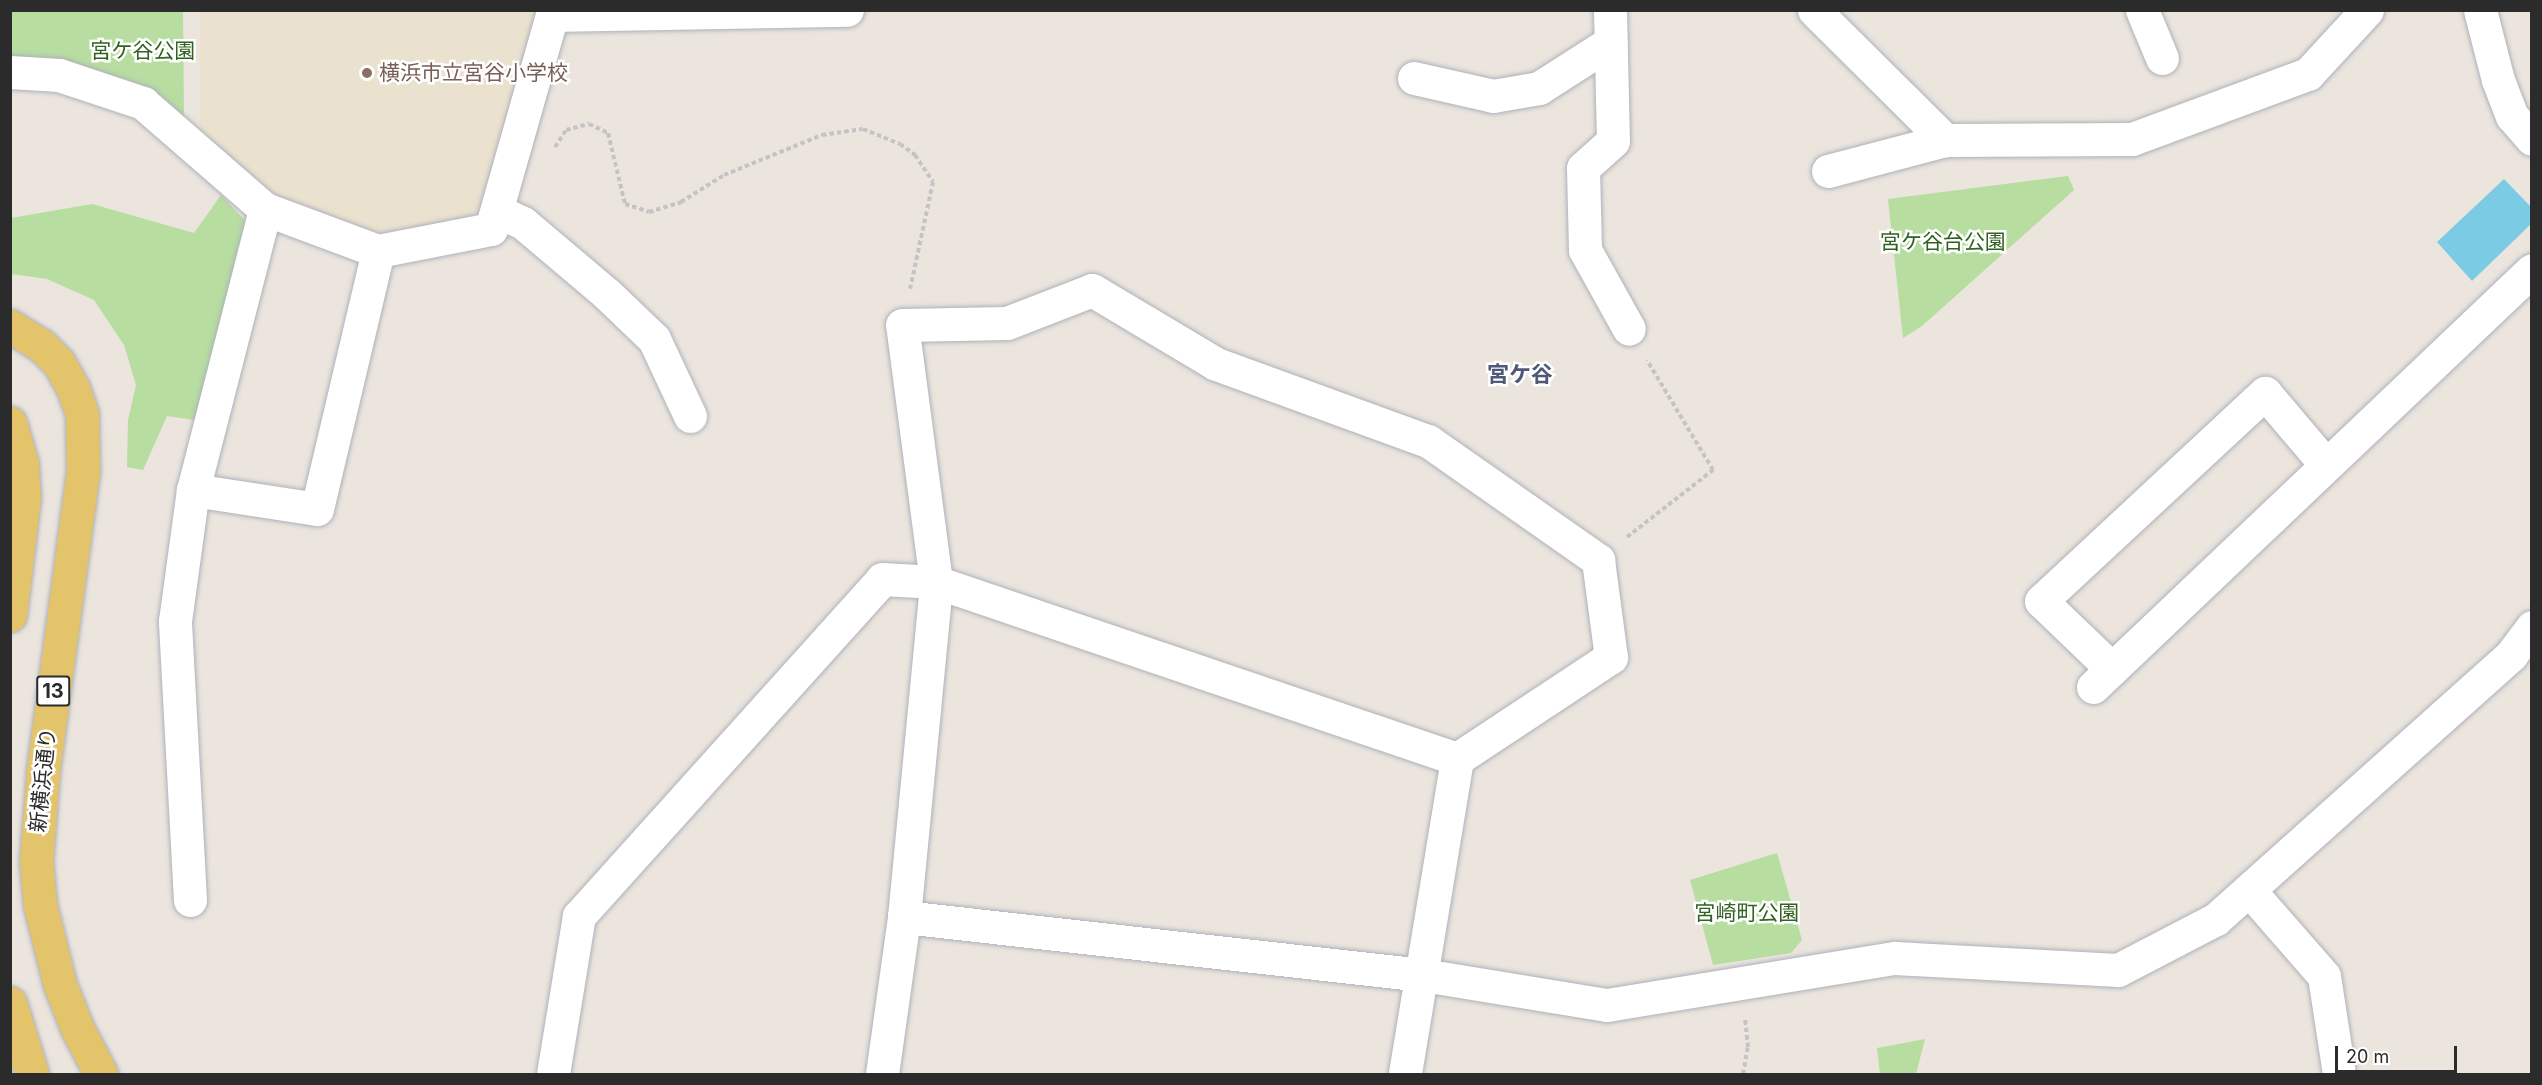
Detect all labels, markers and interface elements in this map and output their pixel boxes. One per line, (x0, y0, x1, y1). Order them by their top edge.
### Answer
park label: 宮ケ谷公園 (91, 38, 195, 64)
place label: 横浜市立宮谷小学校 (379, 60, 568, 86)
marker: 横浜市立宮谷小学校 (360, 66, 374, 80)
park label: 宮ケ谷台公園 (1880, 229, 2006, 255)
district label: 宮ケ谷 (1487, 362, 1553, 388)
road number: 13 (35, 674, 71, 708)
street label: 新横浜通り (25, 726, 61, 834)
park label: 宮崎町公園 (1695, 900, 1799, 926)
scale bar (2338, 1034, 2460, 1072)
text: 20 m (2346, 1046, 2389, 1067)

